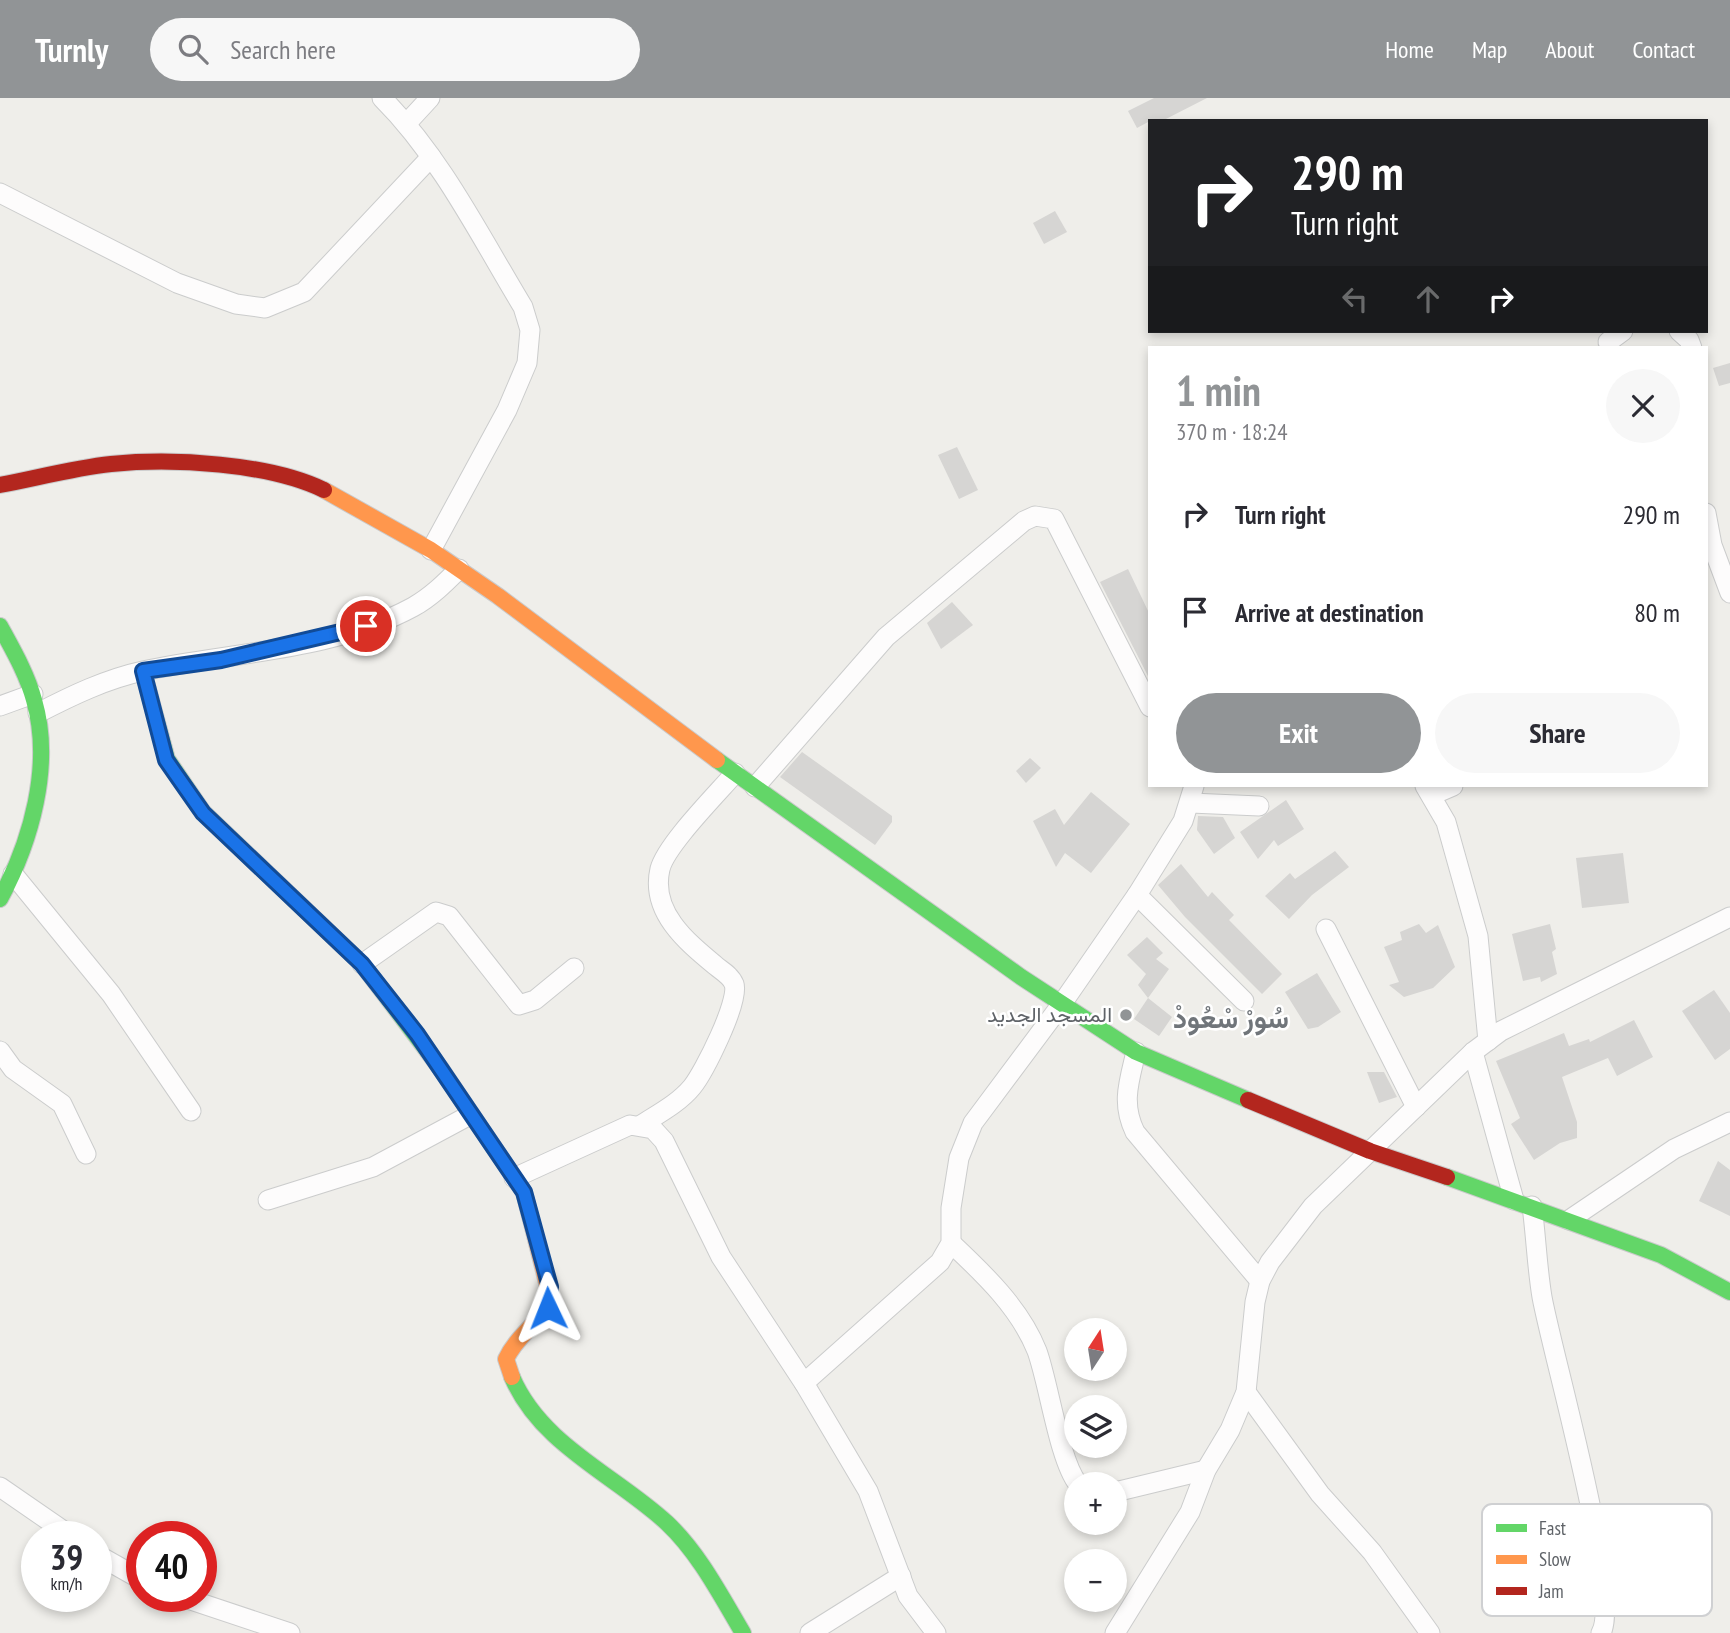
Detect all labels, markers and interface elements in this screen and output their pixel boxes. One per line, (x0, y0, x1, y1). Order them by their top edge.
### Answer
search box (150, 18, 640, 81)
text: Turnly (35, 28, 108, 71)
icon: search (174, 30, 212, 68)
text: Search here (230, 33, 336, 66)
text: Home (1385, 34, 1434, 65)
text: Map (1472, 34, 1507, 65)
text: About (1545, 34, 1594, 65)
text: Contact (1632, 34, 1695, 65)
text: 290 m (1291, 140, 1404, 204)
icon: right (1176, 147, 1267, 238)
text: Turn right (1291, 202, 1399, 244)
icon: left (1336, 280, 1374, 318)
icon: ahead (1409, 280, 1447, 318)
icon: right (1482, 280, 1520, 318)
text: 1 min (1176, 363, 1261, 418)
button: close (1606, 369, 1680, 443)
text: 370 m · 18:24 (1176, 417, 1288, 446)
icon: right (1176, 495, 1214, 533)
text: Turn right (1235, 498, 1326, 531)
text: 290 m (1622, 498, 1680, 531)
icon: arrive (1176, 593, 1214, 631)
pin (336, 596, 396, 656)
text: Arrive at destination (1235, 596, 1424, 629)
text: 80 m (1634, 596, 1680, 629)
icon: arrive (347, 607, 385, 645)
button: Exit (1176, 693, 1421, 773)
button: Share (1435, 693, 1680, 773)
district label: سُورْ سْعُودْ (1173, 999, 1289, 1036)
place label: المسجد الجديد (987, 1001, 1112, 1028)
marker: المسجد الجديد (1118, 1007, 1134, 1023)
position arrow (511, 1271, 585, 1345)
north arrow (1064, 1318, 1127, 1381)
map controls (1064, 1318, 1127, 1612)
button: layers (1064, 1395, 1127, 1458)
button: + (1064, 1472, 1127, 1535)
legend (1482, 1504, 1712, 1616)
text: Fast (1539, 1516, 1567, 1540)
speed limit sign: 40 (126, 1521, 217, 1612)
text: 39 (50, 1534, 83, 1580)
text: Slow (1539, 1547, 1572, 1571)
button: − (1064, 1549, 1127, 1612)
text: km/h (51, 1572, 82, 1595)
text: Jam (1538, 1579, 1564, 1603)

